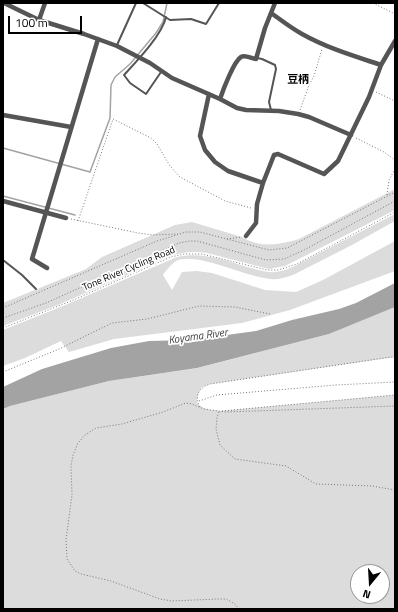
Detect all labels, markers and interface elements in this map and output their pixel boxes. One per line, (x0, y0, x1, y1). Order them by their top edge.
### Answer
scale bar (10, 8, 84, 34)
text: 100 m (15, 13, 48, 32)
district label: 豆柄 (287, 73, 309, 87)
street label: Tone River Cycling Road (81, 244, 177, 294)
water label: Koyama River (168, 326, 228, 348)
north arrow (350, 564, 390, 604)
text: N (361, 586, 373, 603)

